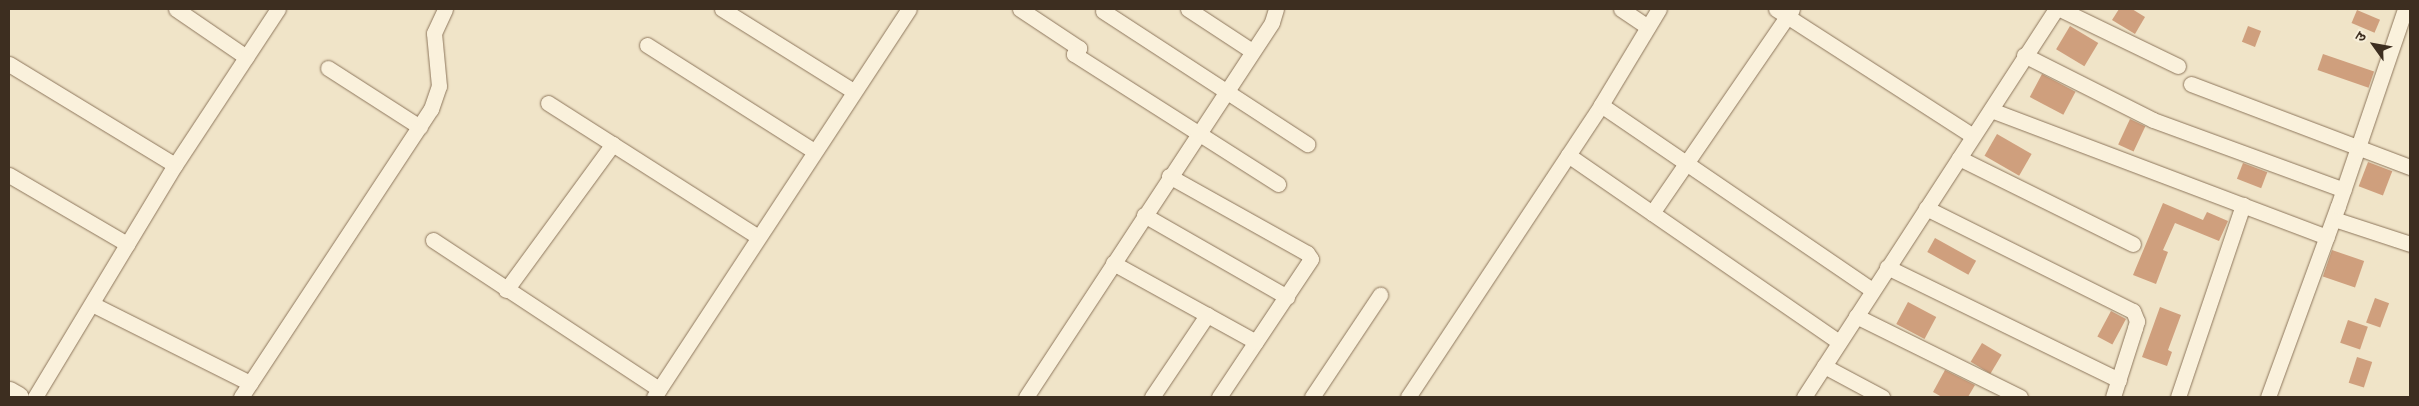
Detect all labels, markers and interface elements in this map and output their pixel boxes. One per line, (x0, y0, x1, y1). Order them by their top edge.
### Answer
north arrow (2349, 20, 2399, 70)
text: उ (2350, 28, 2372, 46)

